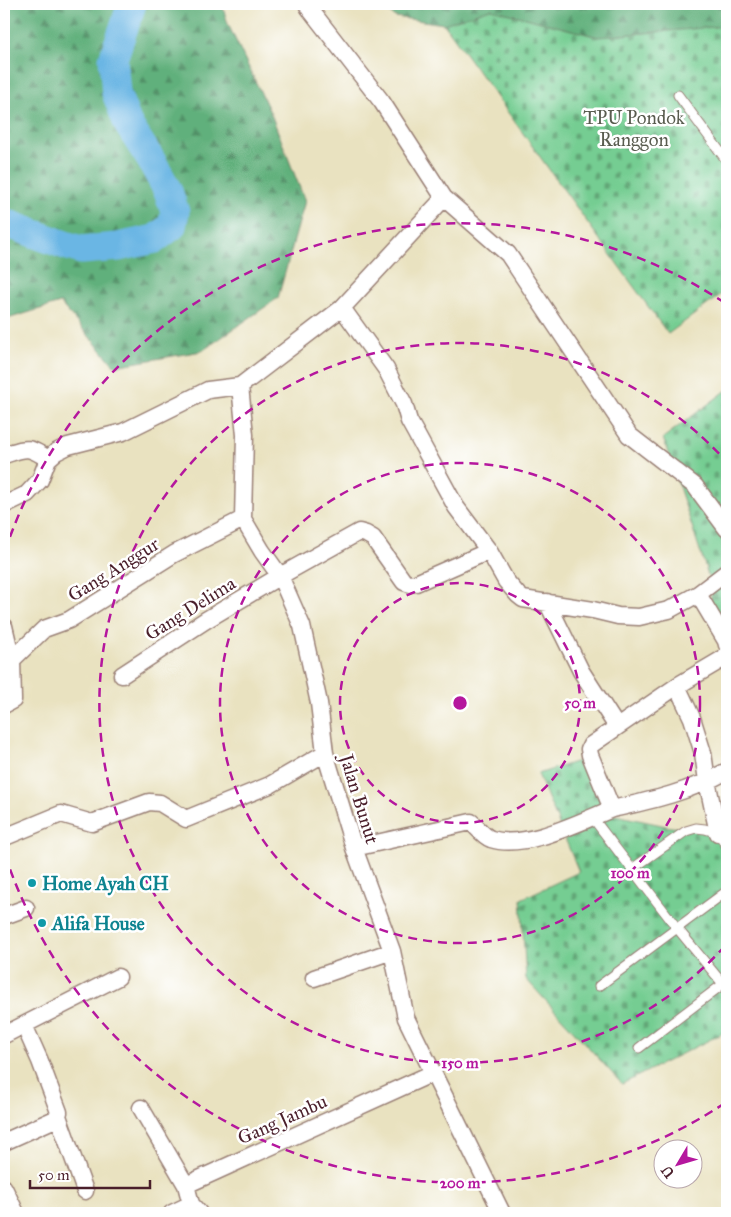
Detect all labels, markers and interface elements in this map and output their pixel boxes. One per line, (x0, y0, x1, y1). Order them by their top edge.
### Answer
park label: TPU Pondok Ranggon (583, 106, 685, 152)
street label: Gang Anggur (63, 532, 164, 607)
street label: Gang Delima (141, 571, 241, 646)
centre of rings (451, 694, 469, 712)
text: 50 m (564, 694, 596, 712)
street label: Jalan Bunut (333, 750, 384, 847)
text: 100 m (610, 864, 650, 882)
place label: Home Ayah CH (42, 872, 169, 896)
marker: Home Ayah CH (26, 877, 38, 889)
place label: Alifa House (50, 912, 145, 935)
marker: Alifa House (36, 917, 48, 929)
text: 150 m (441, 1054, 479, 1072)
street label: Gang Jambu (234, 1090, 331, 1150)
north arrow (654, 1140, 704, 1190)
scale bar (30, 1157, 150, 1189)
text: U (657, 1161, 678, 1181)
text: 50 m (38, 1166, 70, 1184)
text: 200 m (440, 1174, 481, 1192)

